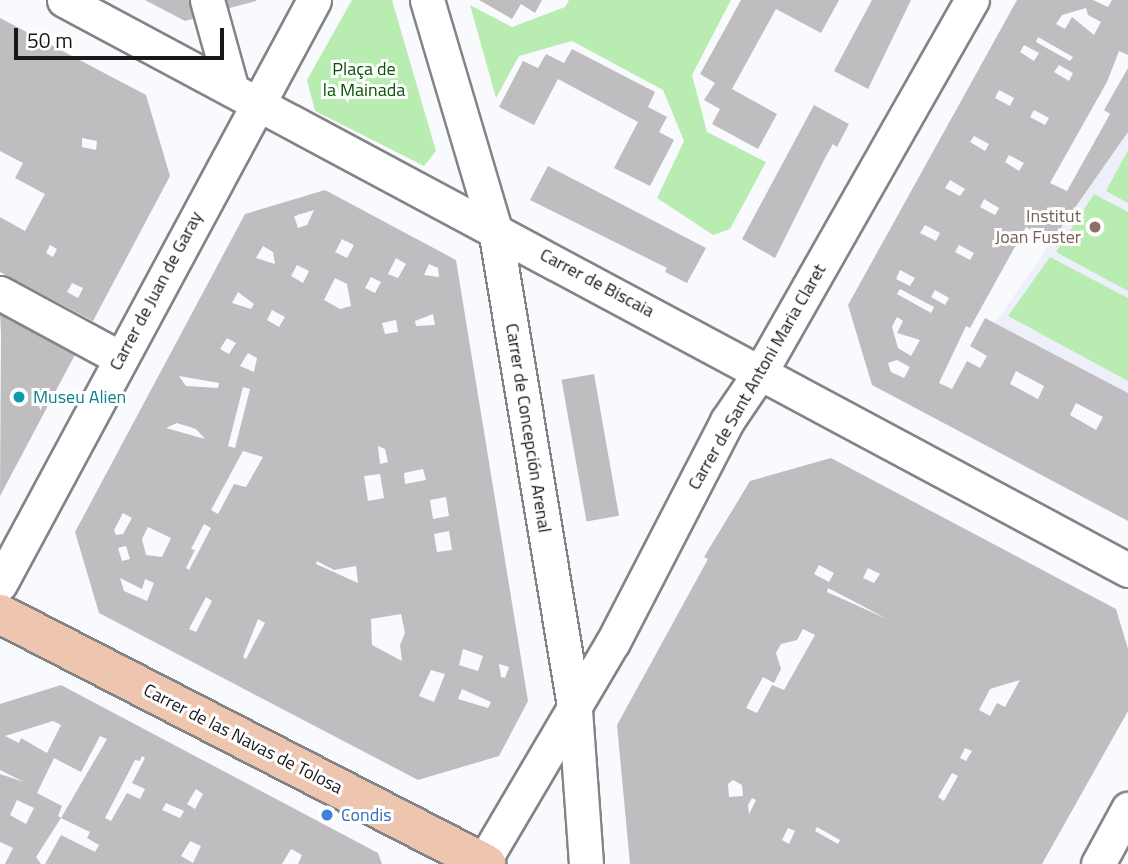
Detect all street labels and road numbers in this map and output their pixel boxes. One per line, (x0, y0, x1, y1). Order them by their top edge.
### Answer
street label: Carrer de Juan de Garay (105, 208, 207, 374)
street label: Carrer de Biscaia (536, 244, 658, 322)
street label: Carrer de Sant Antoni Maria Claret (683, 260, 831, 494)
street label: Carrer de Concepción Arenal (501, 322, 555, 534)
street label: Carrer de las Navas de Tolosa (140, 679, 346, 799)

